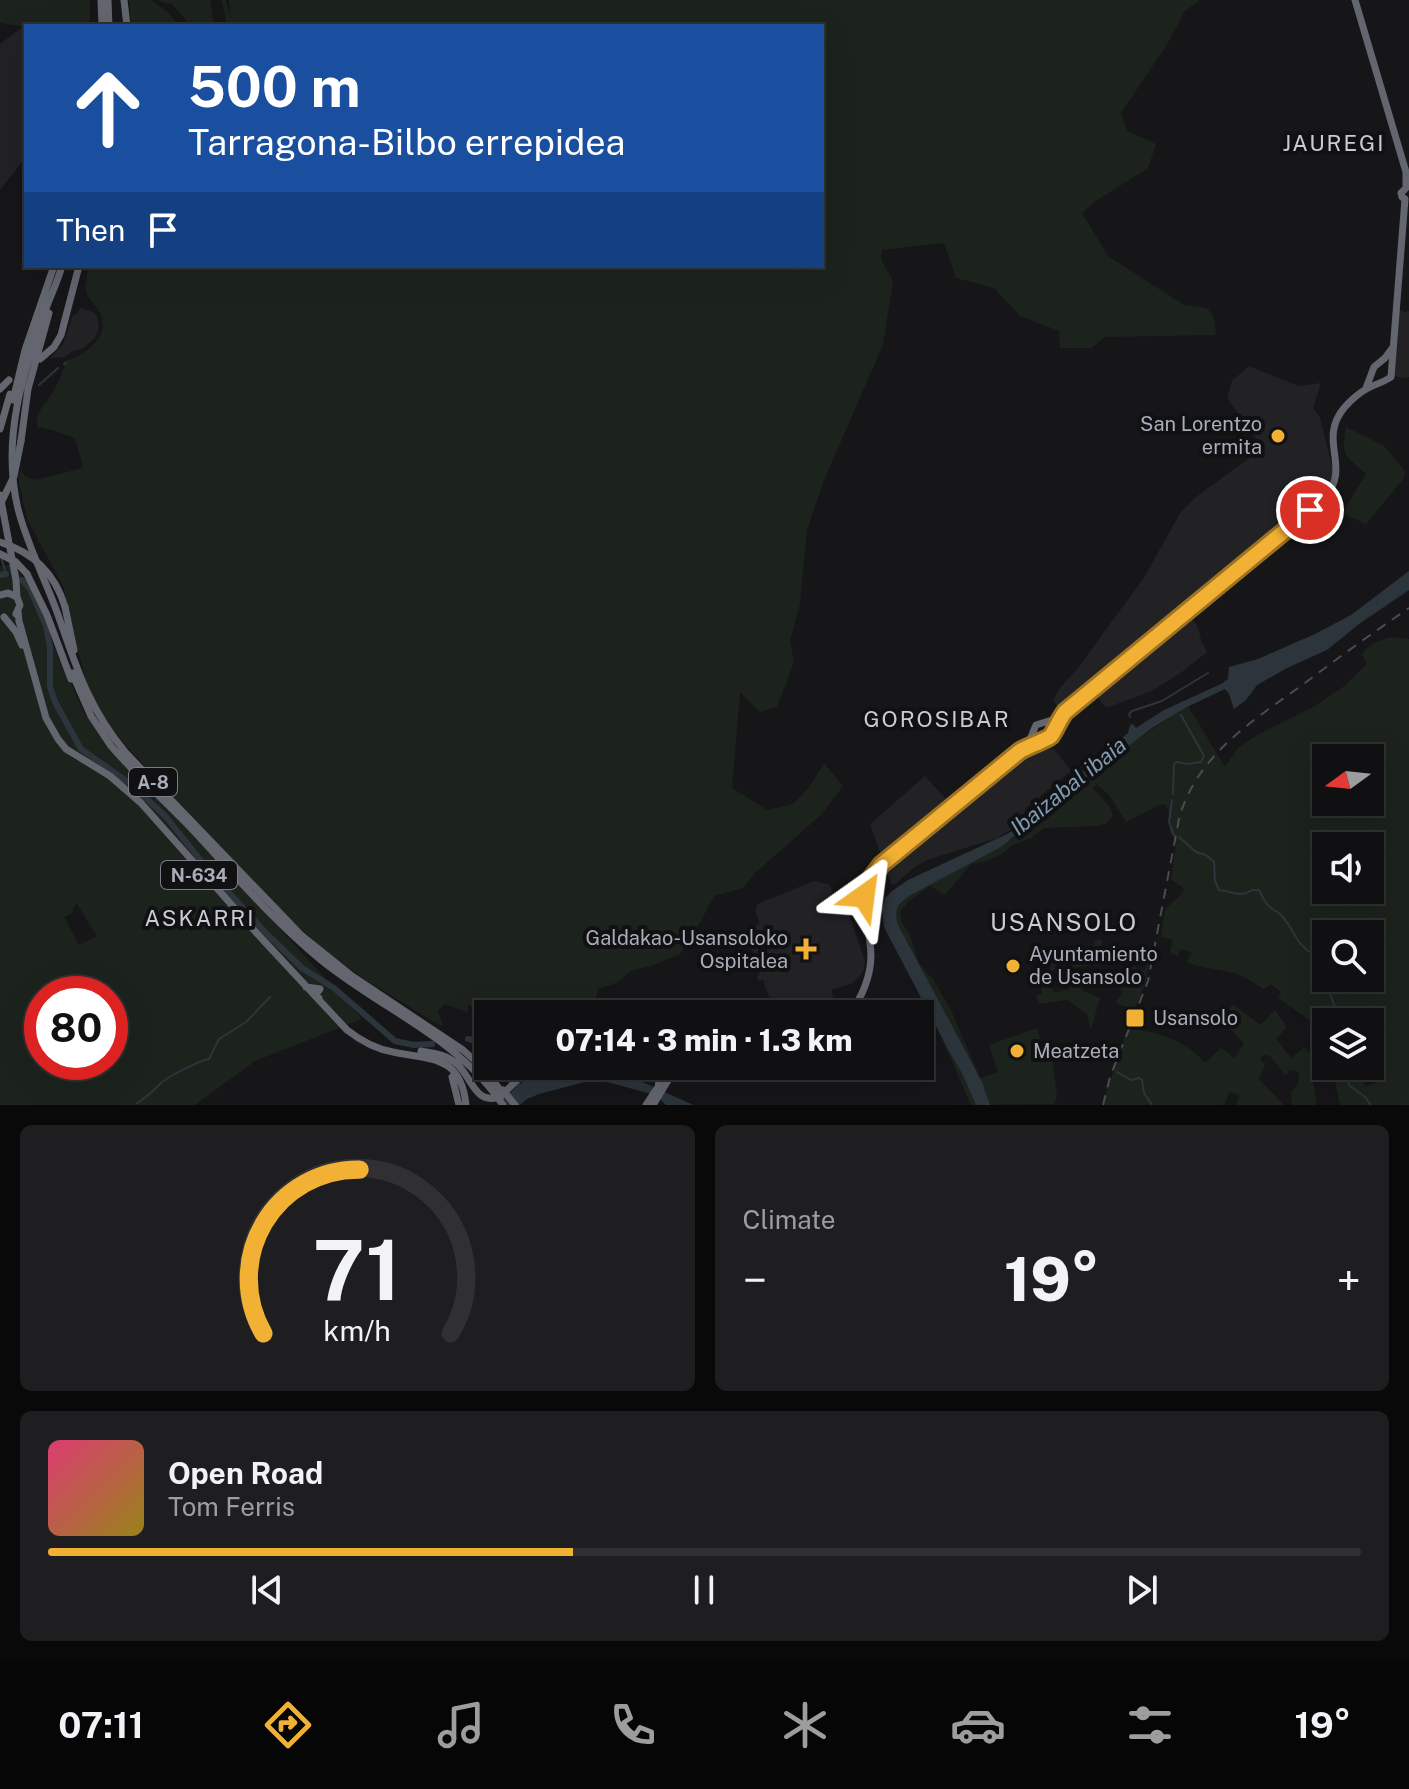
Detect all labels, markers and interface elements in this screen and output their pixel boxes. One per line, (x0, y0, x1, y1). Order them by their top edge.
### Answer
text: 500 m (188, 54, 361, 120)
icon: ahead (56, 56, 160, 160)
text: Tarragona-Bilbo errepidea (188, 121, 625, 163)
district label: JAUREGI (1283, 130, 1385, 156)
icon: arrive (141, 208, 185, 252)
text: Then (56, 212, 125, 248)
place label: San Lorentzo ermita (1140, 412, 1262, 459)
marker: San Lorentzo ermita (1269, 427, 1287, 445)
pin (1276, 476, 1344, 544)
icon: arrive (1288, 488, 1332, 532)
district label: GOROSIBAR (863, 706, 1011, 732)
water label: Ibaizabal ibaia (1005, 731, 1131, 841)
north arrow (1312, 744, 1384, 816)
map controls (1312, 744, 1384, 1080)
road number: A-8 (129, 768, 177, 796)
button: sound (1312, 832, 1384, 904)
position arrow (822, 854, 906, 938)
road number: N-634 (161, 861, 237, 889)
district label: ASKARRI (145, 905, 255, 931)
district label: USANSOLO (990, 908, 1138, 936)
button: search (1312, 920, 1384, 992)
place label: Galdakao-Usansoloko Ospitalea (586, 926, 788, 973)
marker: Galdakao-Usansoloko Ospitalea (795, 938, 817, 960)
place label: Ayuntamiento de Usansolo (1029, 942, 1158, 989)
marker: Ayuntamiento de Usansolo (1004, 957, 1022, 975)
speed limit sign: 80 (24, 976, 128, 1080)
place label: Usansolo (1153, 1006, 1238, 1030)
marker: Usansolo (1124, 1007, 1146, 1029)
button: layers (1312, 1008, 1384, 1080)
text: 07:14 · 3 min · 1.3 km (555, 1022, 853, 1058)
place label: Meatzeta (1033, 1039, 1119, 1063)
marker: Meatzeta (1008, 1042, 1026, 1060)
text: Climate (743, 1204, 836, 1235)
text: 71 (313, 1221, 401, 1319)
text: 19° (1004, 1244, 1100, 1315)
text: − (743, 1254, 767, 1306)
text: + (1337, 1254, 1361, 1306)
text: km/h (324, 1314, 391, 1347)
text: Open Road (168, 1455, 323, 1491)
text: Tom Ferris (168, 1491, 295, 1522)
icon: previous (245, 1568, 289, 1612)
icon: pause (682, 1568, 726, 1612)
icon: next (1120, 1568, 1164, 1612)
icon: directions (260, 1697, 316, 1753)
icon: music (433, 1697, 489, 1753)
icon: phone (605, 1697, 661, 1753)
icon: climate (777, 1697, 833, 1753)
icon: car (950, 1697, 1006, 1753)
icon: filters (1122, 1697, 1178, 1753)
text: 07:11 (58, 1704, 144, 1746)
text: 19° (1295, 1704, 1351, 1746)

